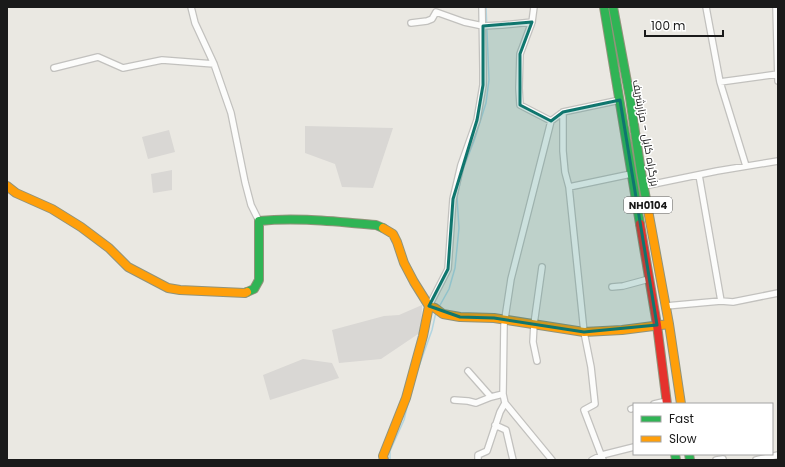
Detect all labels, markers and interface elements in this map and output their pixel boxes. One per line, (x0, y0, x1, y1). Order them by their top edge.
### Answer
scale bar (645, 12, 723, 38)
text: 100 m (651, 17, 685, 34)
street label: بزرگراه کابل - مزارشریف (629, 79, 663, 188)
road number: NH0104 (624, 197, 672, 213)
legend (633, 403, 773, 455)
text: Fast (669, 410, 694, 427)
text: Slow (669, 430, 697, 447)

